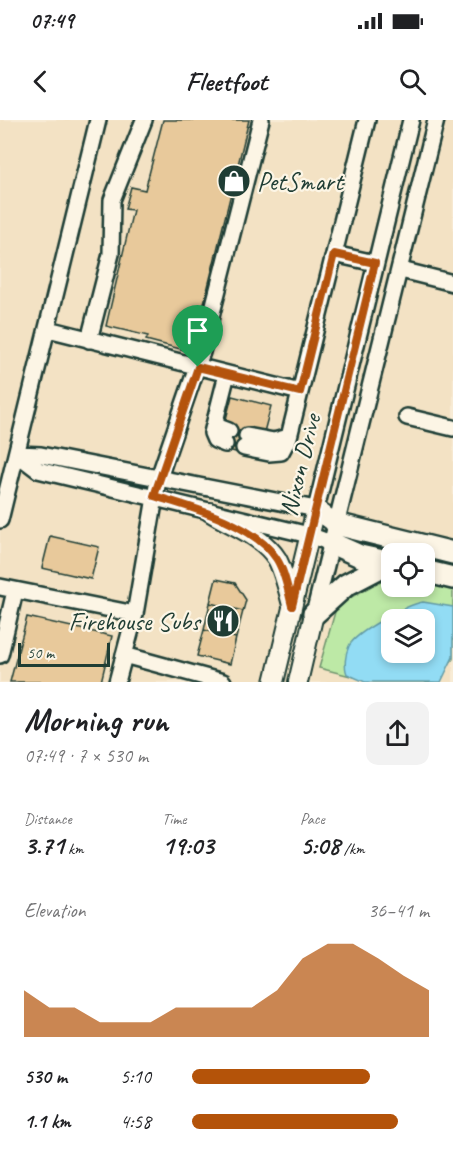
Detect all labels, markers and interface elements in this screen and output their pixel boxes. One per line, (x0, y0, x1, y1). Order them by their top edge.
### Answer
text: 07:49 (30, 7, 74, 35)
text: Fleetfoot (186, 64, 267, 98)
icon: back (24, 65, 57, 98)
icon: search (396, 65, 429, 98)
shop icon: PetSmart (216, 163, 252, 199)
place label: PetSmart (257, 165, 345, 198)
pin (172, 305, 223, 367)
icon: arrive (181, 314, 214, 347)
street label: Nixon Drive (271, 408, 329, 519)
map controls (381, 543, 435, 663)
button: locate (381, 543, 435, 597)
restaurant icon: Firehouse Subs (205, 603, 241, 639)
place label: Firehouse Subs (69, 605, 202, 638)
button: layers (381, 609, 435, 663)
scale bar (18, 640, 110, 668)
text: 50 m (27, 643, 54, 663)
text: Morning run (24, 699, 168, 741)
button: share (366, 702, 429, 765)
text: 07:49 · 7 × 530 m (24, 743, 148, 768)
text: Distance (24, 809, 72, 829)
text: Time (162, 809, 186, 829)
text: Pace (300, 809, 325, 829)
text: 3.71 (24, 829, 64, 862)
text: 19:03 (162, 829, 214, 862)
text: 5:08 (300, 829, 340, 862)
text: km (64, 839, 84, 859)
text: /km (340, 839, 365, 859)
text: Elevation (24, 898, 86, 923)
text: 36–41 m (368, 898, 429, 923)
text: 530 m (24, 1064, 67, 1089)
text: 5:10 (120, 1064, 151, 1089)
text: 1.1 km (24, 1109, 71, 1134)
text: 4:58 (120, 1109, 151, 1134)

